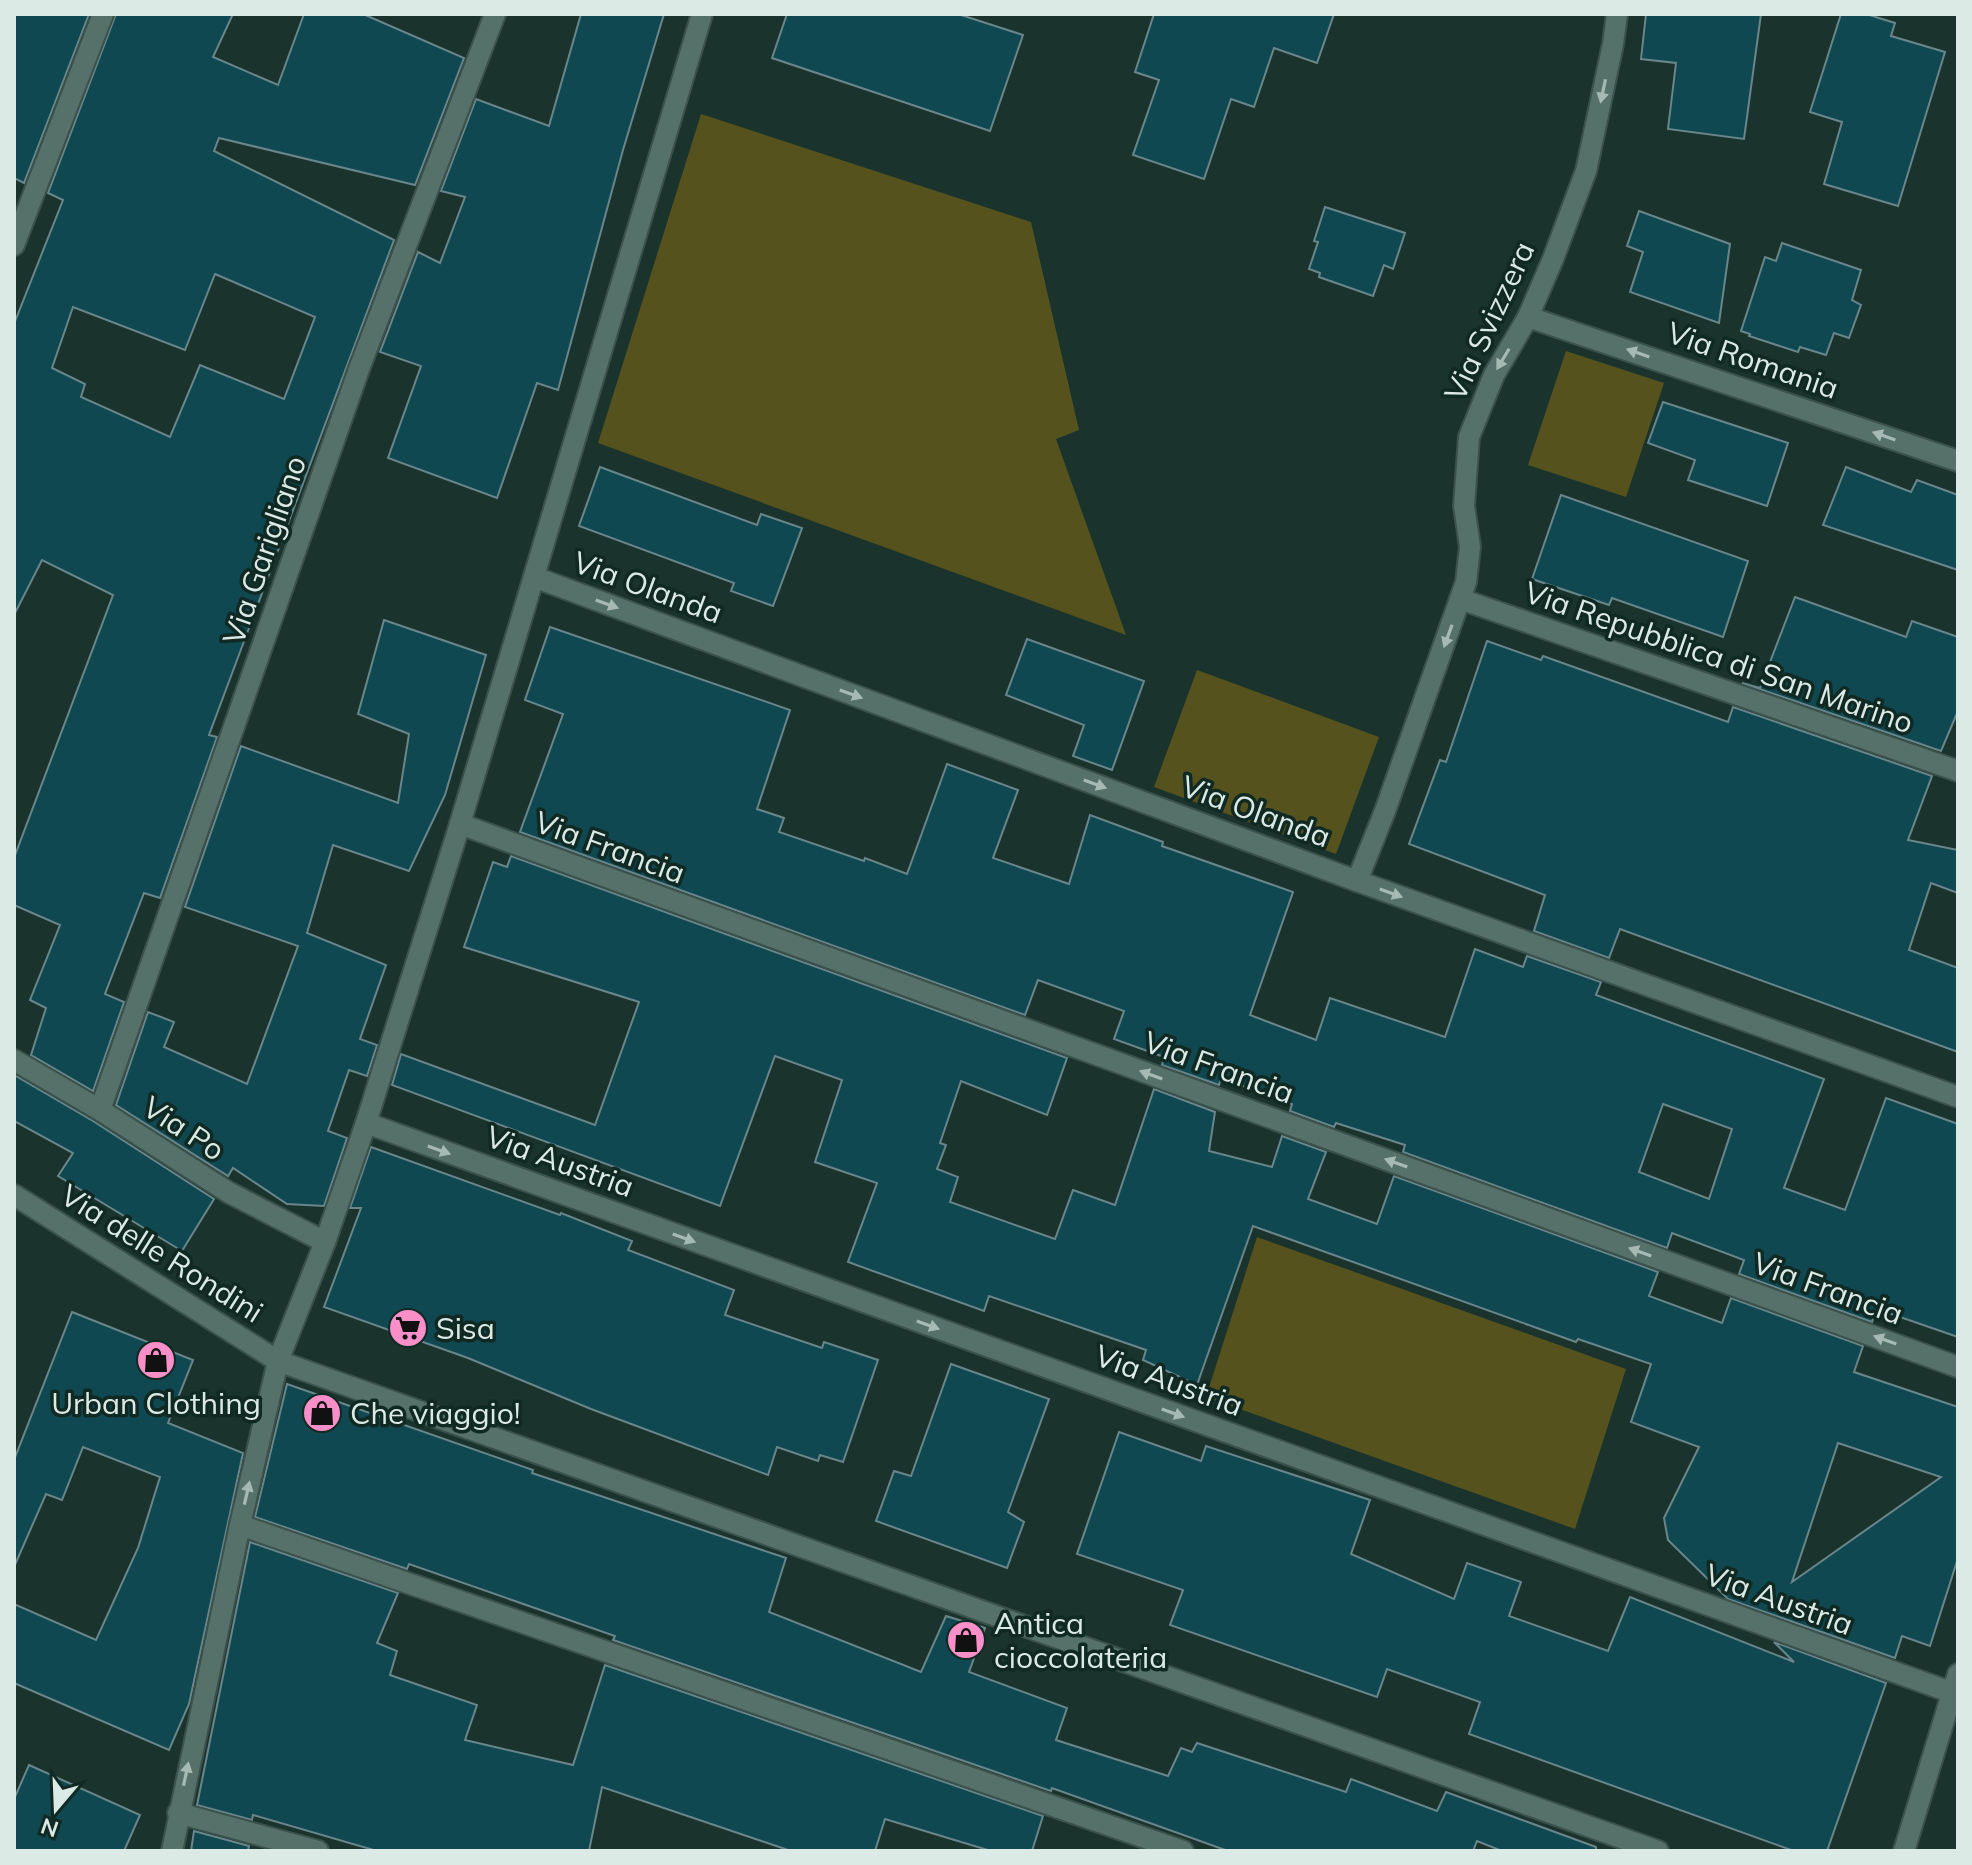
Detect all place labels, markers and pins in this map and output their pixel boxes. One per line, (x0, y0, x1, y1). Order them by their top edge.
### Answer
supermarket icon: Sisa (387, 1307, 429, 1349)
place label: Sisa (436, 1309, 495, 1347)
shop icon: Urban Clothing (135, 1339, 177, 1381)
place label: Urban Clothing (51, 1384, 261, 1422)
shop icon: Che viaggio! (301, 1392, 343, 1434)
place label: Che viaggio! (350, 1394, 521, 1432)
place label: Antica cioccolateria (994, 1604, 1167, 1676)
shop icon: Antica cioccolateria (945, 1619, 987, 1661)

